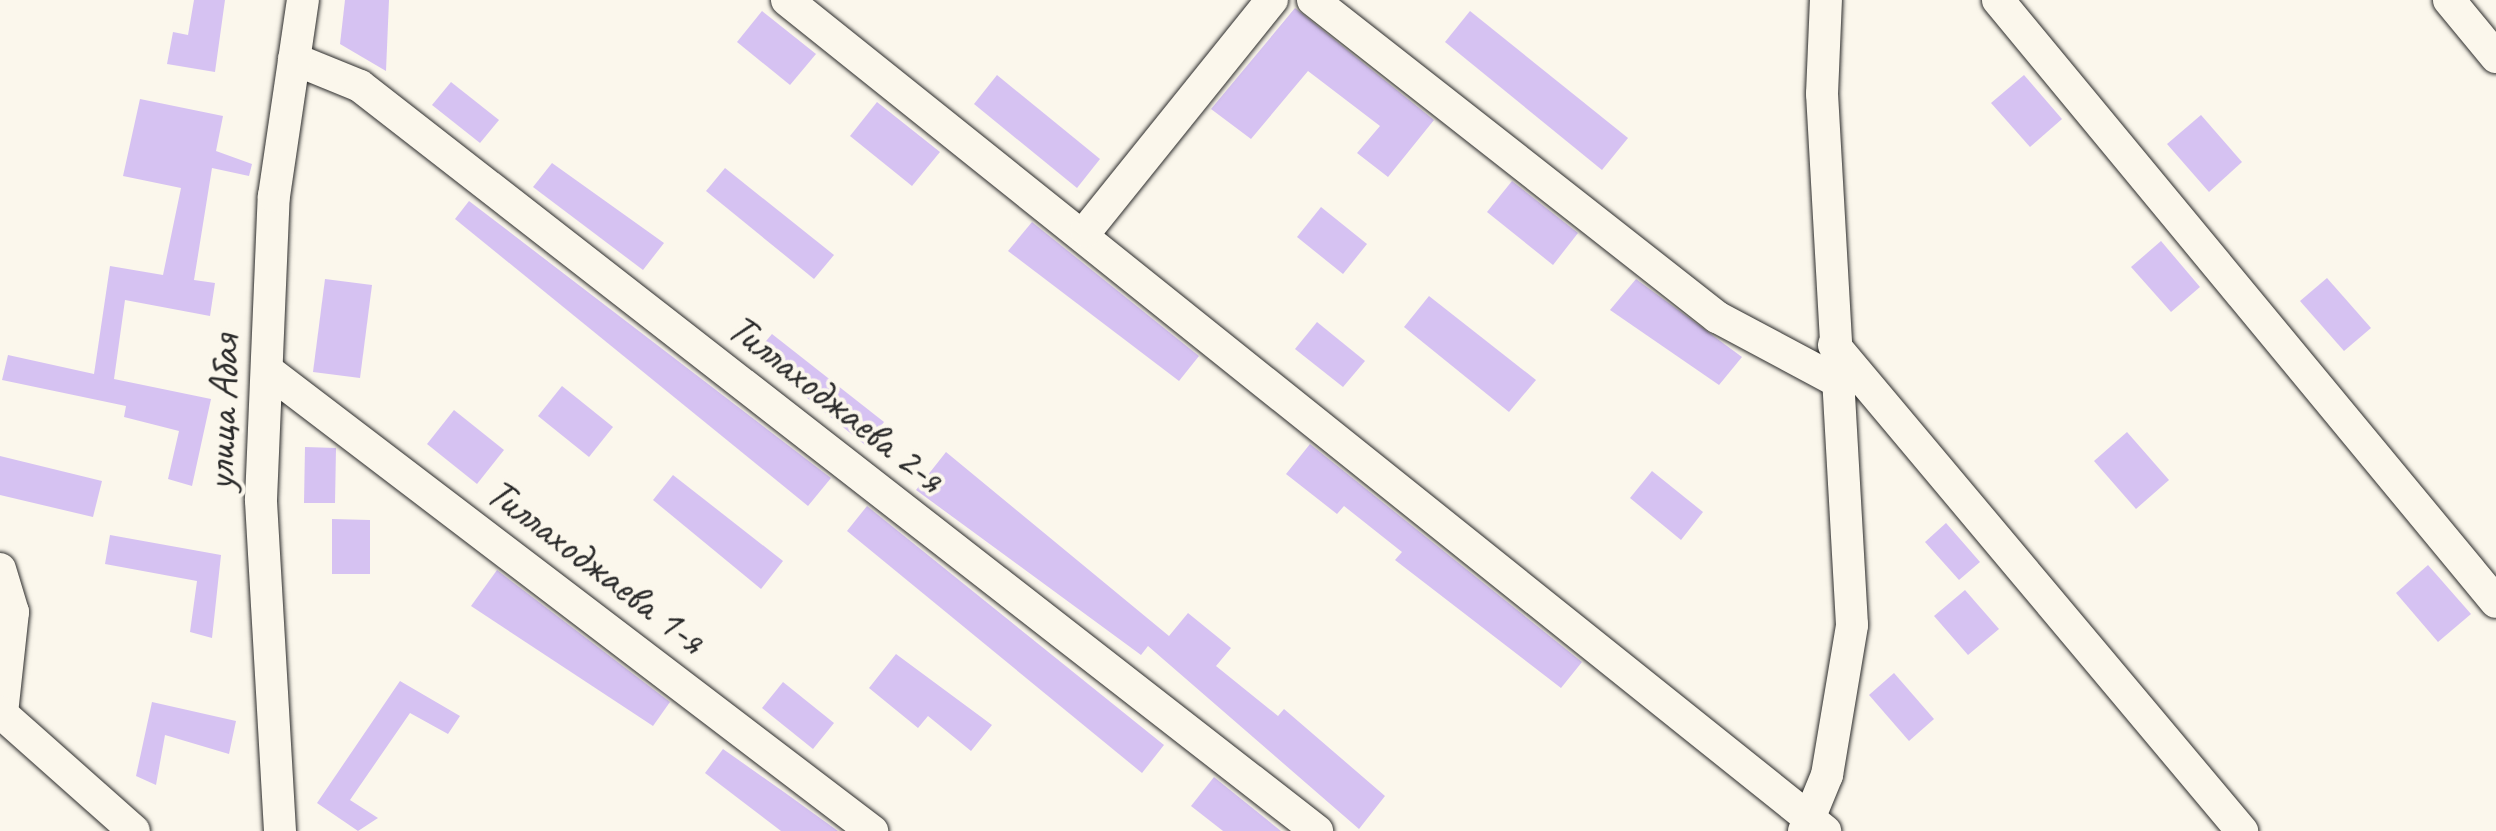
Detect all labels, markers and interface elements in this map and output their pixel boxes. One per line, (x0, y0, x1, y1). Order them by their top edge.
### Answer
street label: Тиллаходжаева 2-я (717, 303, 955, 503)
street label: улица Абая (195, 334, 251, 492)
street label: Тиллаходжаева 1-я (476, 467, 716, 665)

